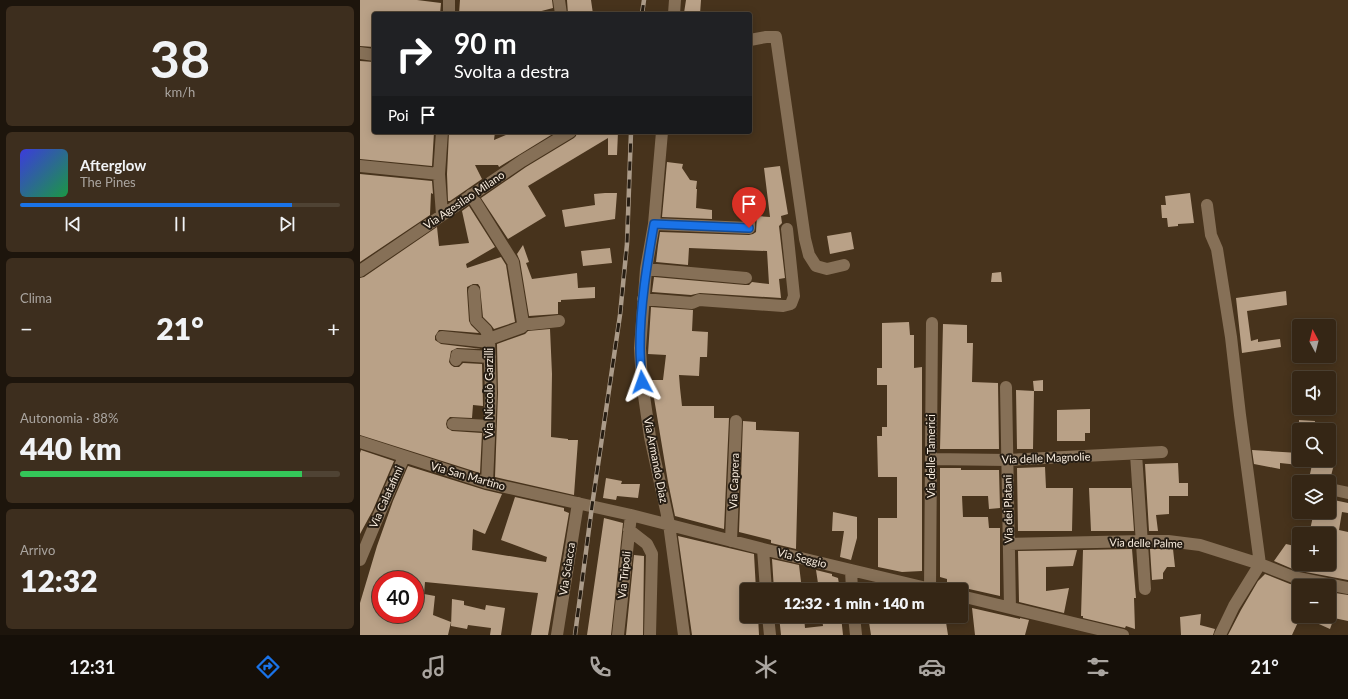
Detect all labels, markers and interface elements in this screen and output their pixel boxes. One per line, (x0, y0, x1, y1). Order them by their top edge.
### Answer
text: 90 m (454, 26, 517, 60)
text: 38 (150, 27, 210, 89)
icon: right (388, 28, 440, 80)
text: Svolta a destra (454, 60, 570, 82)
text: km/h (165, 84, 195, 100)
icon: arrive (417, 104, 439, 126)
text: Poi (388, 106, 409, 124)
text: Afterglow (80, 156, 146, 174)
street label: Via Agesilao Milano (421, 168, 507, 231)
text: The Pines (80, 174, 136, 190)
pin (732, 187, 766, 228)
icon: arrive (738, 193, 760, 215)
icon: previous (62, 213, 84, 235)
icon: pause (169, 213, 191, 235)
icon: next (276, 213, 298, 235)
text: Clima (20, 290, 52, 306)
text: 21° (156, 310, 204, 346)
text: − (20, 315, 33, 342)
text: + (327, 315, 340, 342)
north arrow (1292, 319, 1336, 363)
map controls (1292, 319, 1336, 623)
street label: Via Niccolò Garzilli (482, 347, 495, 438)
position arrow (621, 361, 663, 403)
button: sound (1292, 371, 1336, 415)
text: Autonomia · 88% (20, 410, 118, 426)
street label: Via delle Tamerici (924, 414, 937, 498)
street label: Via Armando Diaz (642, 416, 671, 504)
button: search (1292, 423, 1336, 467)
text: 440 km (20, 430, 121, 466)
street label: Via delle Magnolie (1001, 449, 1091, 466)
street label: Via Caprera (726, 453, 741, 509)
street label: Via San Martino (429, 459, 507, 492)
street label: Via Calatafimi (366, 463, 405, 530)
street label: Via dei Platani (1000, 474, 1015, 543)
button: layers (1292, 475, 1336, 519)
button: + (1292, 527, 1336, 571)
street label: Via delle Palme (1109, 535, 1183, 550)
street label: Via Sciacca (556, 541, 577, 596)
text: Arrivo (20, 542, 55, 558)
street label: Via Seggio (776, 545, 828, 570)
street label: Via Tripoli (615, 550, 632, 599)
text: 12:32 (20, 562, 98, 598)
speed limit sign: 40 (372, 571, 424, 623)
button: − (1292, 579, 1336, 623)
text: 12:32 · 1 min · 140 m (783, 594, 925, 612)
icon: directions (254, 653, 282, 681)
icon: music (420, 653, 448, 681)
icon: phone (586, 653, 614, 681)
icon: climate (752, 653, 780, 681)
icon: car (918, 653, 946, 681)
icon: filters (1084, 653, 1112, 681)
text: 12:31 (69, 656, 115, 678)
text: 21° (1250, 656, 1279, 678)

